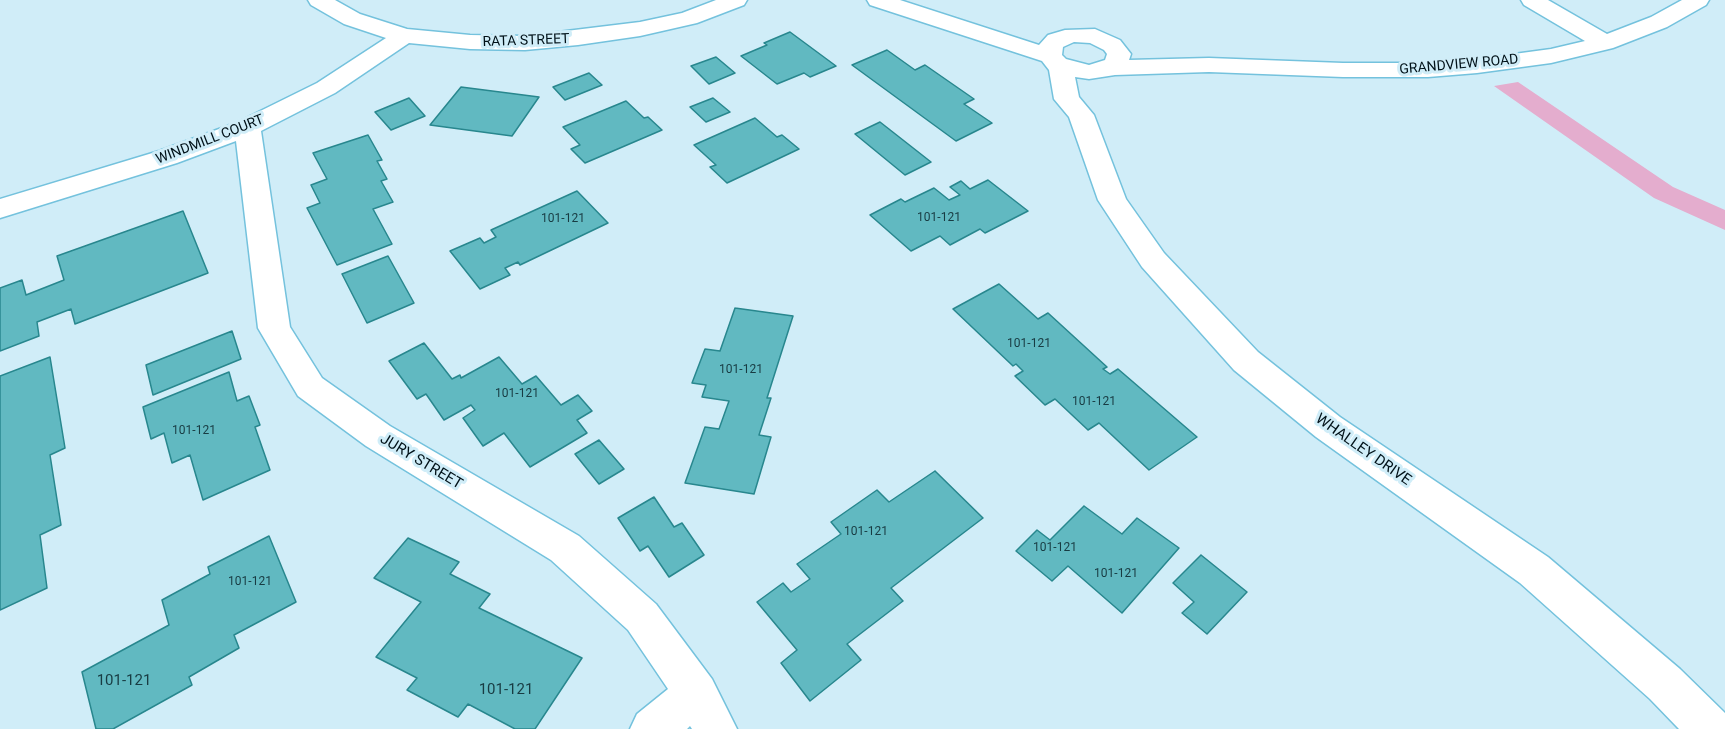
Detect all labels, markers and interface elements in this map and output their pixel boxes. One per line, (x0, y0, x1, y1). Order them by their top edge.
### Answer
street label: RATA STREET (482, 31, 570, 51)
street label: GRANDVIEW ROAD (1399, 51, 1519, 79)
street label: WINDMILL COURT (154, 112, 266, 168)
house number: 101-121 (917, 211, 961, 225)
house number: 101-121 (541, 212, 585, 226)
house number: 101-121 (1007, 337, 1051, 351)
house number: 101-121 (719, 363, 763, 377)
house number: 101-121 (495, 387, 539, 401)
house number: 101-121 (1072, 395, 1116, 409)
street label: WHALLEY DRIVE (1312, 410, 1414, 490)
house number: 101-121 (172, 424, 216, 438)
street label: JURY STREET (377, 430, 465, 494)
house number: 101-121 (844, 525, 888, 539)
house number: 101-121 (1033, 541, 1077, 555)
house number: 101-121 (1094, 567, 1138, 581)
house number: 101-121 (228, 575, 272, 589)
house number: 101-121 (97, 672, 151, 690)
house number: 101-121 (479, 681, 533, 699)

